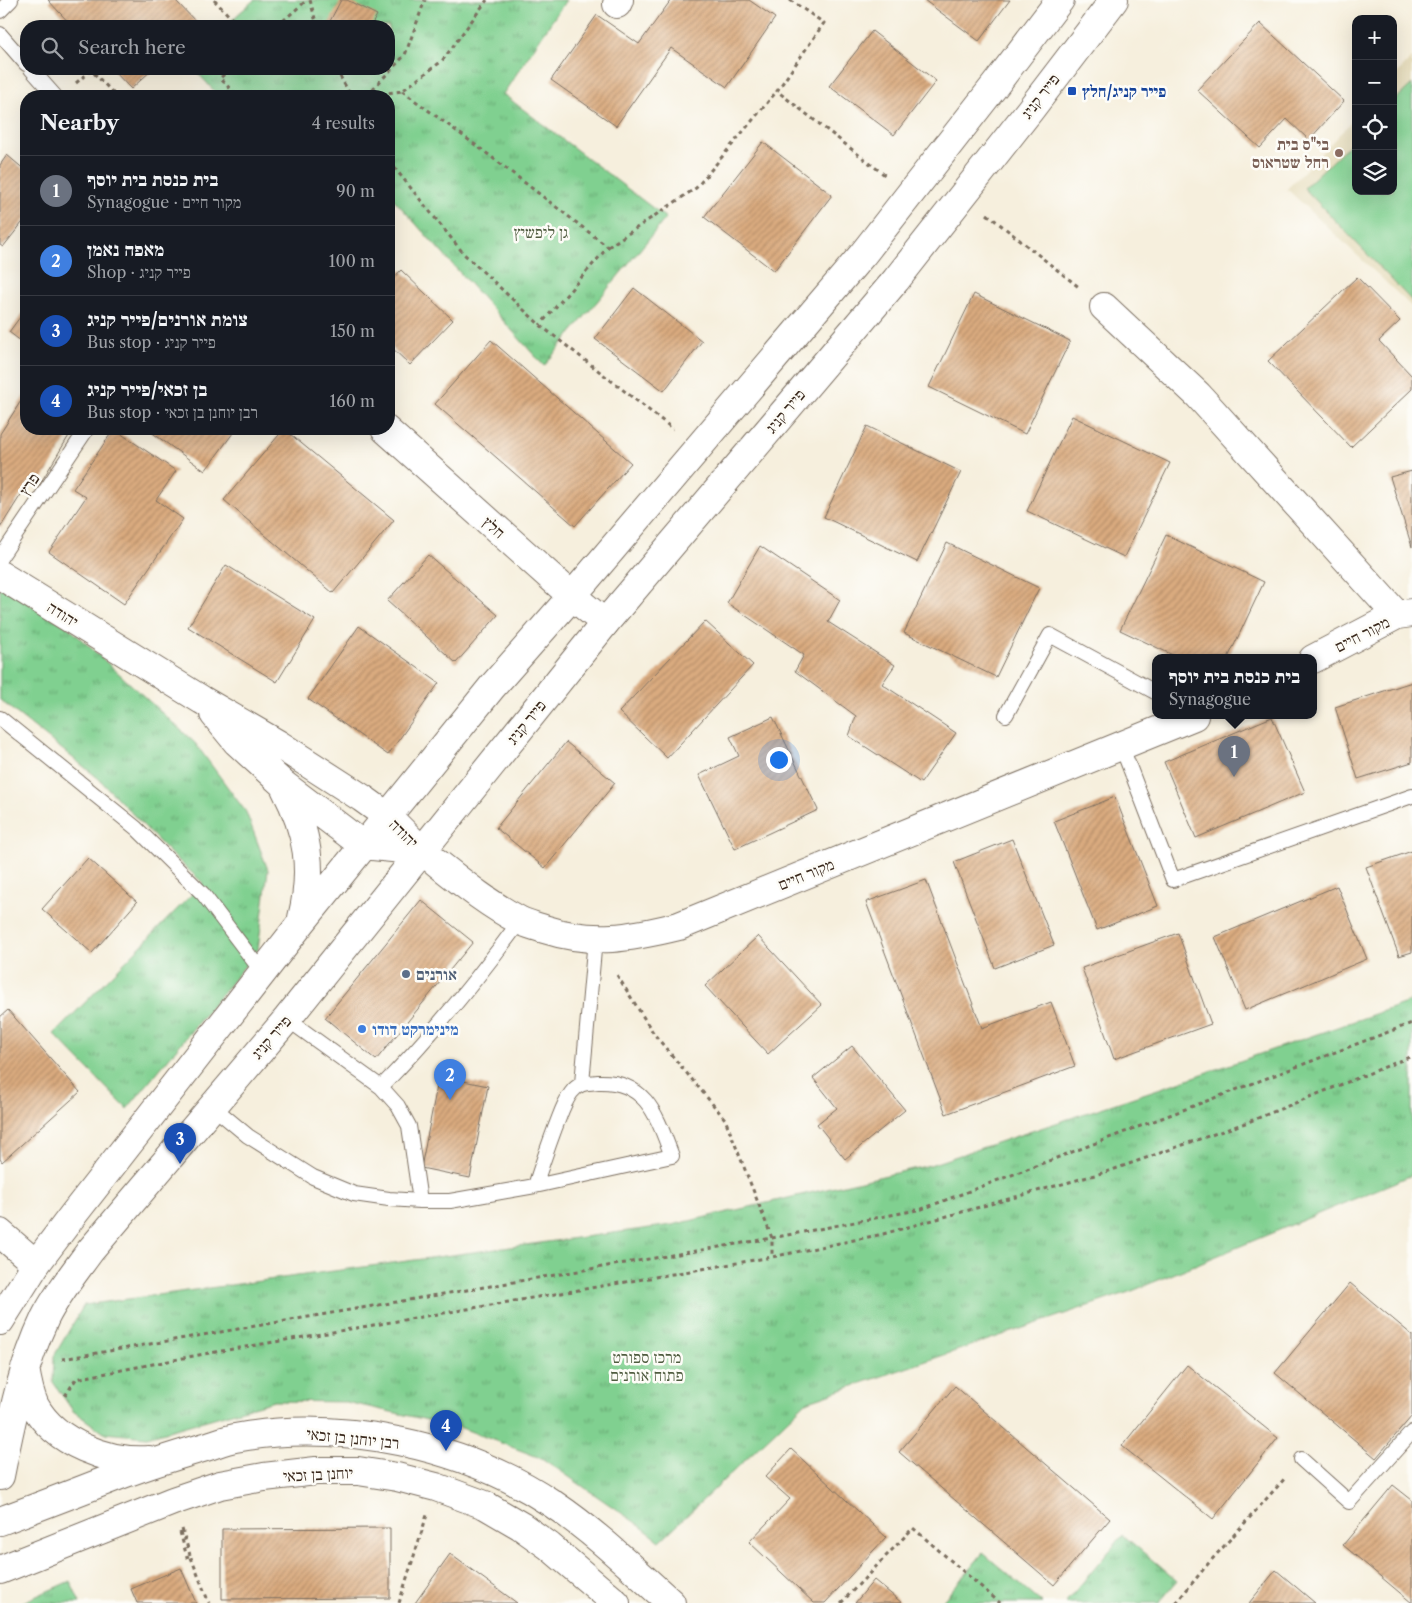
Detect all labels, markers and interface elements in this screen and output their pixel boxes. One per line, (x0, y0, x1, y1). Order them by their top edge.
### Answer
map controls (1352, 15, 1397, 195)
button: + (1352, 15, 1397, 60)
search box (20, 20, 395, 75)
icon: search (38, 34, 66, 62)
text: Search here (78, 36, 186, 59)
button: − (1352, 60, 1397, 105)
street label: פייר קניג (1016, 70, 1064, 122)
place label: פייר קניג/חלץ (1082, 81, 1166, 101)
marker: פייר קניג/חלץ (1066, 85, 1078, 97)
button: locate (1352, 105, 1397, 150)
text: Nearby (40, 110, 119, 135)
text: 4 results (312, 113, 375, 133)
place label: בי"ס בית רחל שטראוס (1252, 134, 1329, 172)
marker: בי"ס בית רחל שטראוס (1333, 147, 1345, 159)
button: layers (1352, 150, 1397, 195)
text: בית כנסת בית יוסף (87, 168, 218, 191)
text: 1 (52, 181, 60, 201)
text: 90 m (336, 181, 375, 201)
text: Synagogue · מקור חיים (87, 192, 241, 212)
park label: גן ליפשיץ (514, 222, 568, 242)
text: מאפה נאמן (87, 238, 164, 261)
text: 2 (51, 251, 61, 271)
text: 100 m (329, 251, 375, 271)
text: Shop · פייר קניג (87, 262, 191, 282)
text: צומת אורנים/פייר קניג (87, 308, 248, 331)
text: 3 (51, 321, 61, 341)
text: 150 m (330, 321, 375, 341)
text: Bus stop · פייר קניג (87, 332, 216, 352)
text: בן זכאי/פייר קניג (87, 378, 208, 401)
street label: פייר קניג (761, 385, 809, 437)
text: 4 (51, 391, 61, 411)
text: 160 m (330, 391, 375, 411)
text: Bus stop · רבן יוחנן בן זכאי (87, 402, 258, 422)
street label: פרץ (14, 469, 44, 499)
street label: חלץ (479, 512, 509, 542)
street label: יהודה (44, 597, 82, 631)
street label: מקור חיים (1331, 612, 1393, 656)
popup (1152, 654, 1317, 719)
text: בית כנסת בית יוסף (1169, 665, 1300, 688)
text: Synagogue (1169, 689, 1251, 709)
street label: פייר קניג (502, 696, 550, 748)
pin: 1 (1218, 736, 1250, 777)
your location (766, 747, 792, 773)
street label: יהודה (385, 814, 423, 852)
street label: מקור חיים (775, 854, 837, 894)
place label: אורנים (416, 964, 457, 984)
marker: אורנים (400, 968, 412, 980)
street label: פייר קניג (247, 1011, 295, 1063)
place label: מינימרקט דודו (372, 1019, 459, 1039)
marker: מינימרקט דודו (356, 1023, 368, 1035)
pin: 2 (434, 1059, 466, 1100)
pin: 3 (164, 1123, 196, 1164)
park label: מרכז ספורט פתוח אורנים (610, 1347, 684, 1385)
pin: 4 (430, 1410, 462, 1451)
street label: רבן יוחנן בן זכאי (305, 1423, 401, 1453)
street label: יוחנן בן זכאי (282, 1462, 354, 1486)

